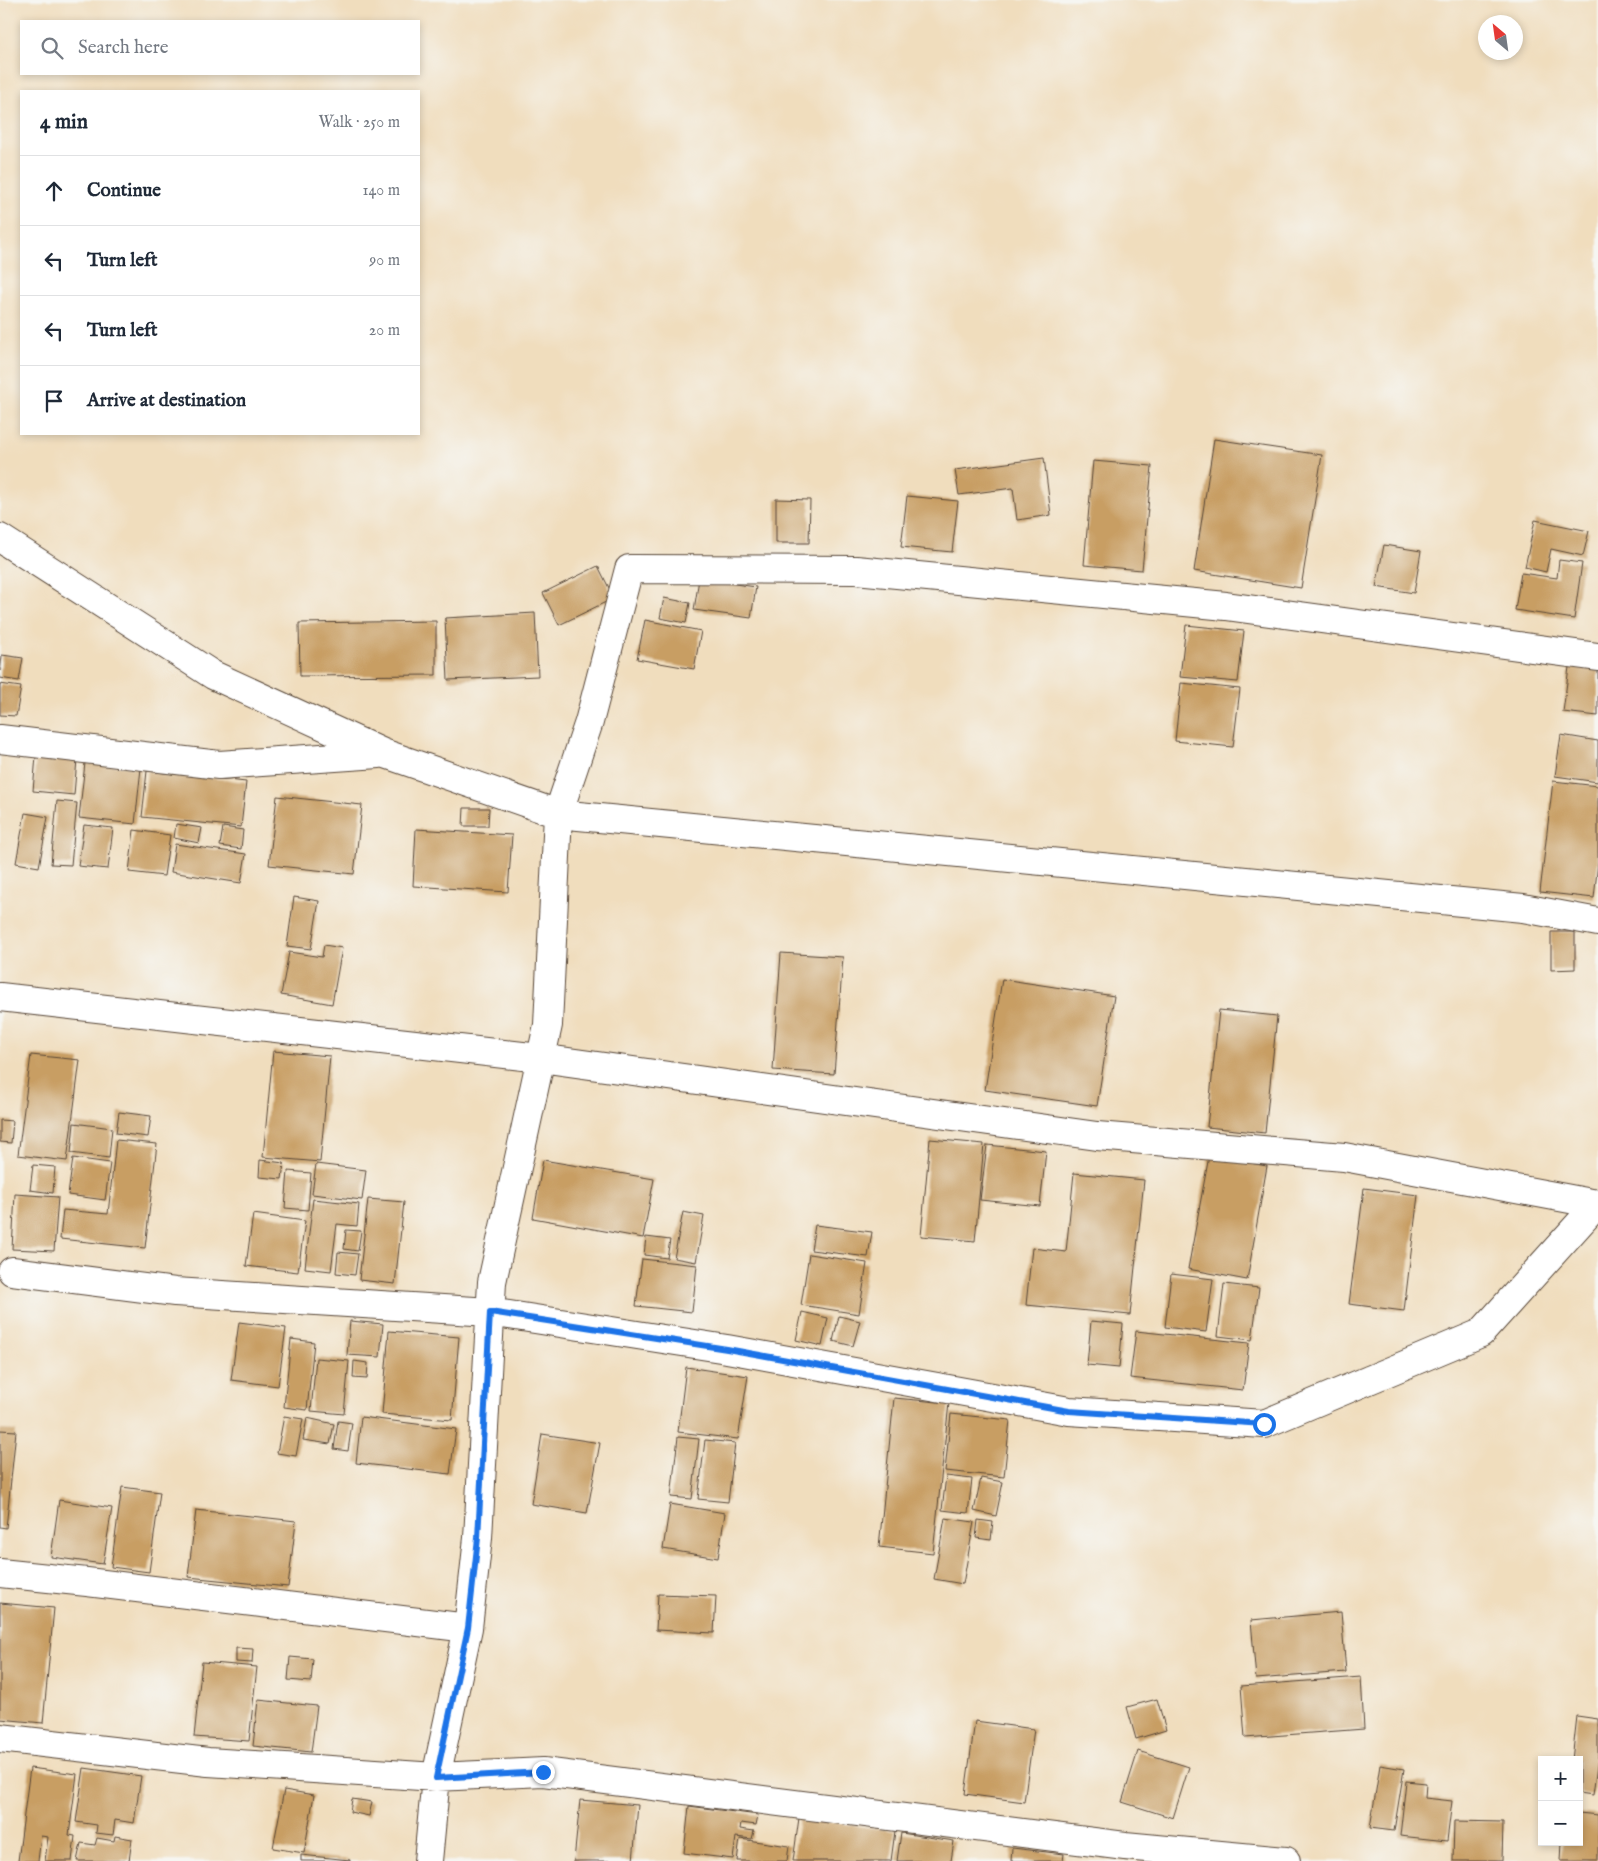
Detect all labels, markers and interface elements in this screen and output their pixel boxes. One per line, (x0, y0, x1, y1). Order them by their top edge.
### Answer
north arrow (1478, 15, 1523, 60)
search box (20, 20, 420, 75)
icon: search (38, 34, 66, 62)
text: Search here (78, 36, 169, 60)
text: 4 min (40, 109, 88, 136)
text: Walk · 250 m (318, 113, 400, 133)
icon: ahead (40, 177, 68, 205)
text: Continue (87, 179, 161, 203)
text: 140 m (362, 181, 400, 201)
icon: left (40, 247, 68, 275)
text: Turn left (87, 249, 158, 273)
text: 90 m (369, 251, 400, 271)
icon: left (40, 317, 68, 345)
text: Turn left (87, 319, 158, 343)
text: 20 m (369, 321, 400, 341)
icon: arrive (40, 387, 68, 415)
text: Arrive at destination (87, 389, 246, 413)
route start (1253, 1413, 1276, 1436)
map controls (1538, 1756, 1583, 1846)
button: + (1538, 1756, 1583, 1801)
route end (532, 1761, 555, 1784)
button: − (1538, 1801, 1583, 1846)

